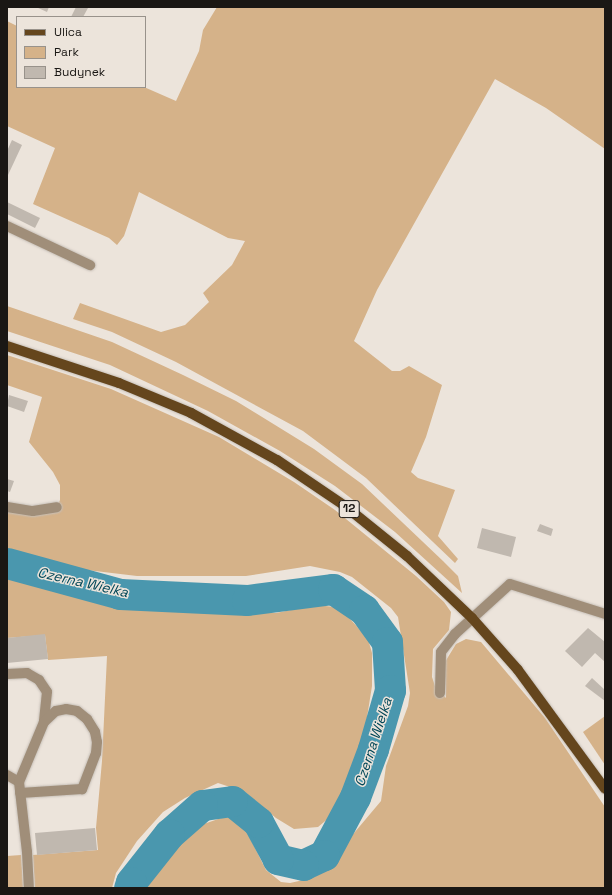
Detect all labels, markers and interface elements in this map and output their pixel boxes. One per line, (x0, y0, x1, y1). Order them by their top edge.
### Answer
legend (16, 16, 146, 88)
text: Ulica (54, 24, 82, 40)
text: Park (54, 44, 79, 60)
text: Budynek (54, 64, 105, 80)
road number: 12 (338, 499, 360, 519)
water label: Czerna Wielka (36, 563, 130, 601)
water label: Czerna Wielka (351, 695, 395, 789)

